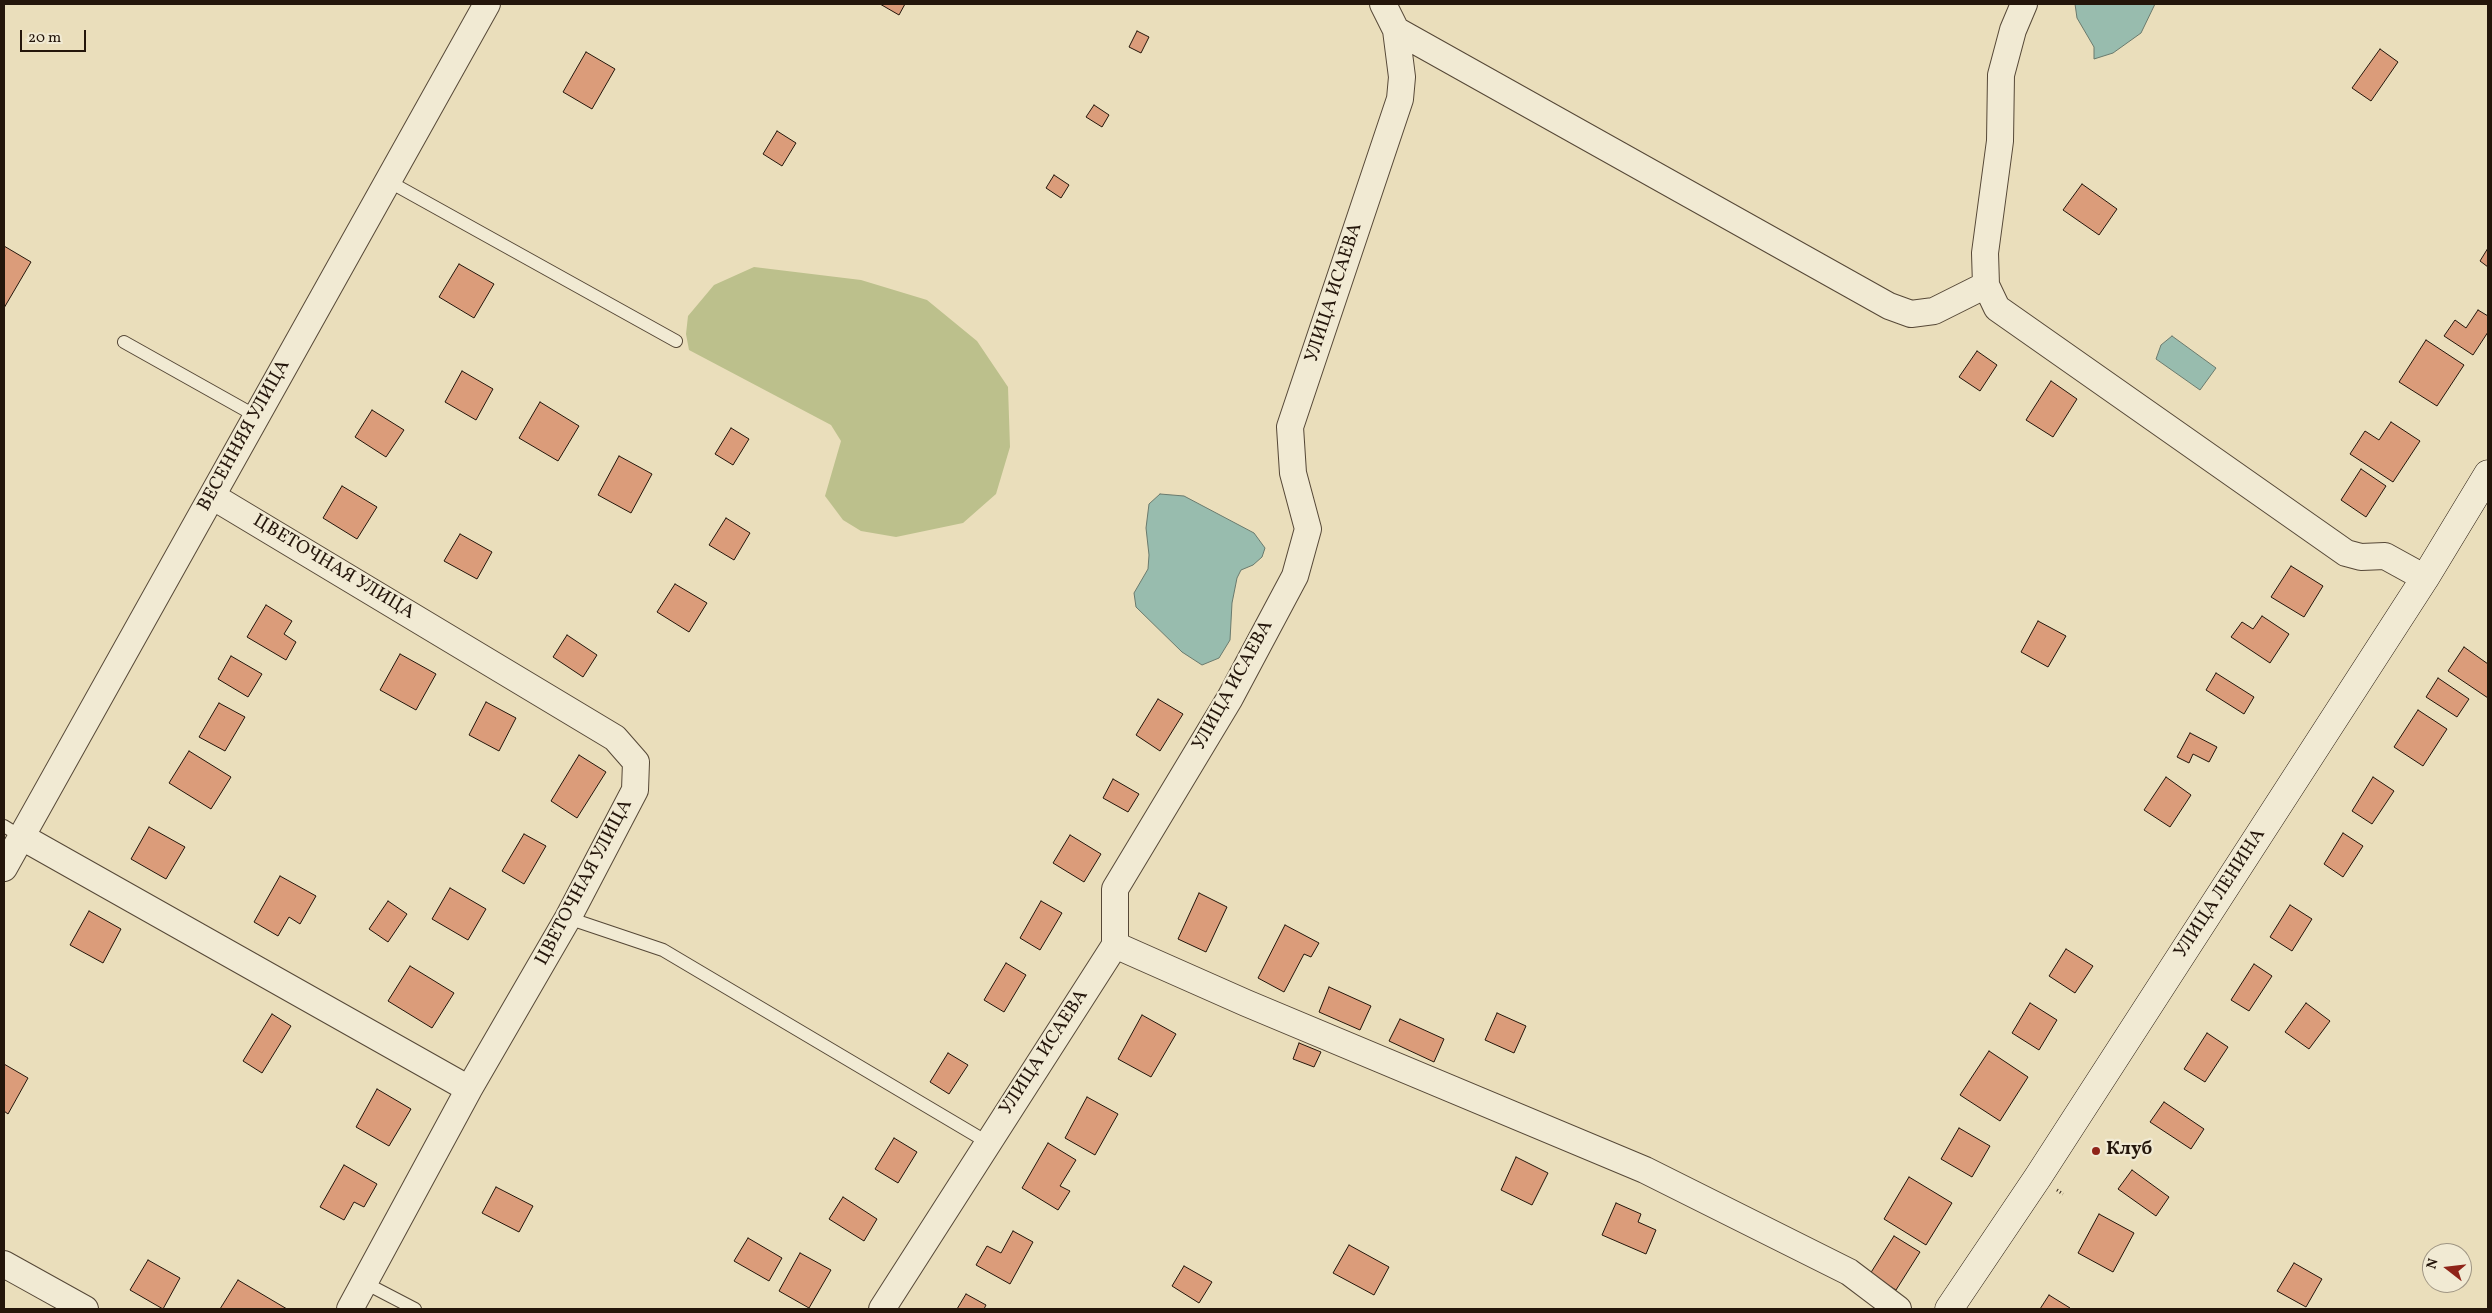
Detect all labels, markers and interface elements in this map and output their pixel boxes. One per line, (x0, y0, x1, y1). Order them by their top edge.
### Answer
scale bar (22, 20, 89, 52)
text: 20 m (28, 28, 61, 49)
street label: УЛИЦА ИСАЕВА (1302, 220, 1368, 366)
street label: ВЕСЕННЯЯ УЛИЦА (194, 356, 296, 516)
street label: ЦВЕТОЧНАЯ УЛИЦА (248, 511, 418, 625)
street label: УЛИЦА ИСАЕВА (1189, 617, 1279, 755)
street label: ЦВЕТОЧНАЯ УЛИЦА (531, 796, 639, 970)
street label: УЛИЦА ЛЕНИНА (2171, 825, 2271, 963)
street label: УЛИЦА ИСАЕВА (996, 986, 1094, 1120)
place label: Клуб (2106, 1140, 2152, 1162)
marker: Клуб (2090, 1145, 2102, 1157)
north arrow (2422, 1243, 2472, 1293)
text: N (2423, 1257, 2444, 1272)

